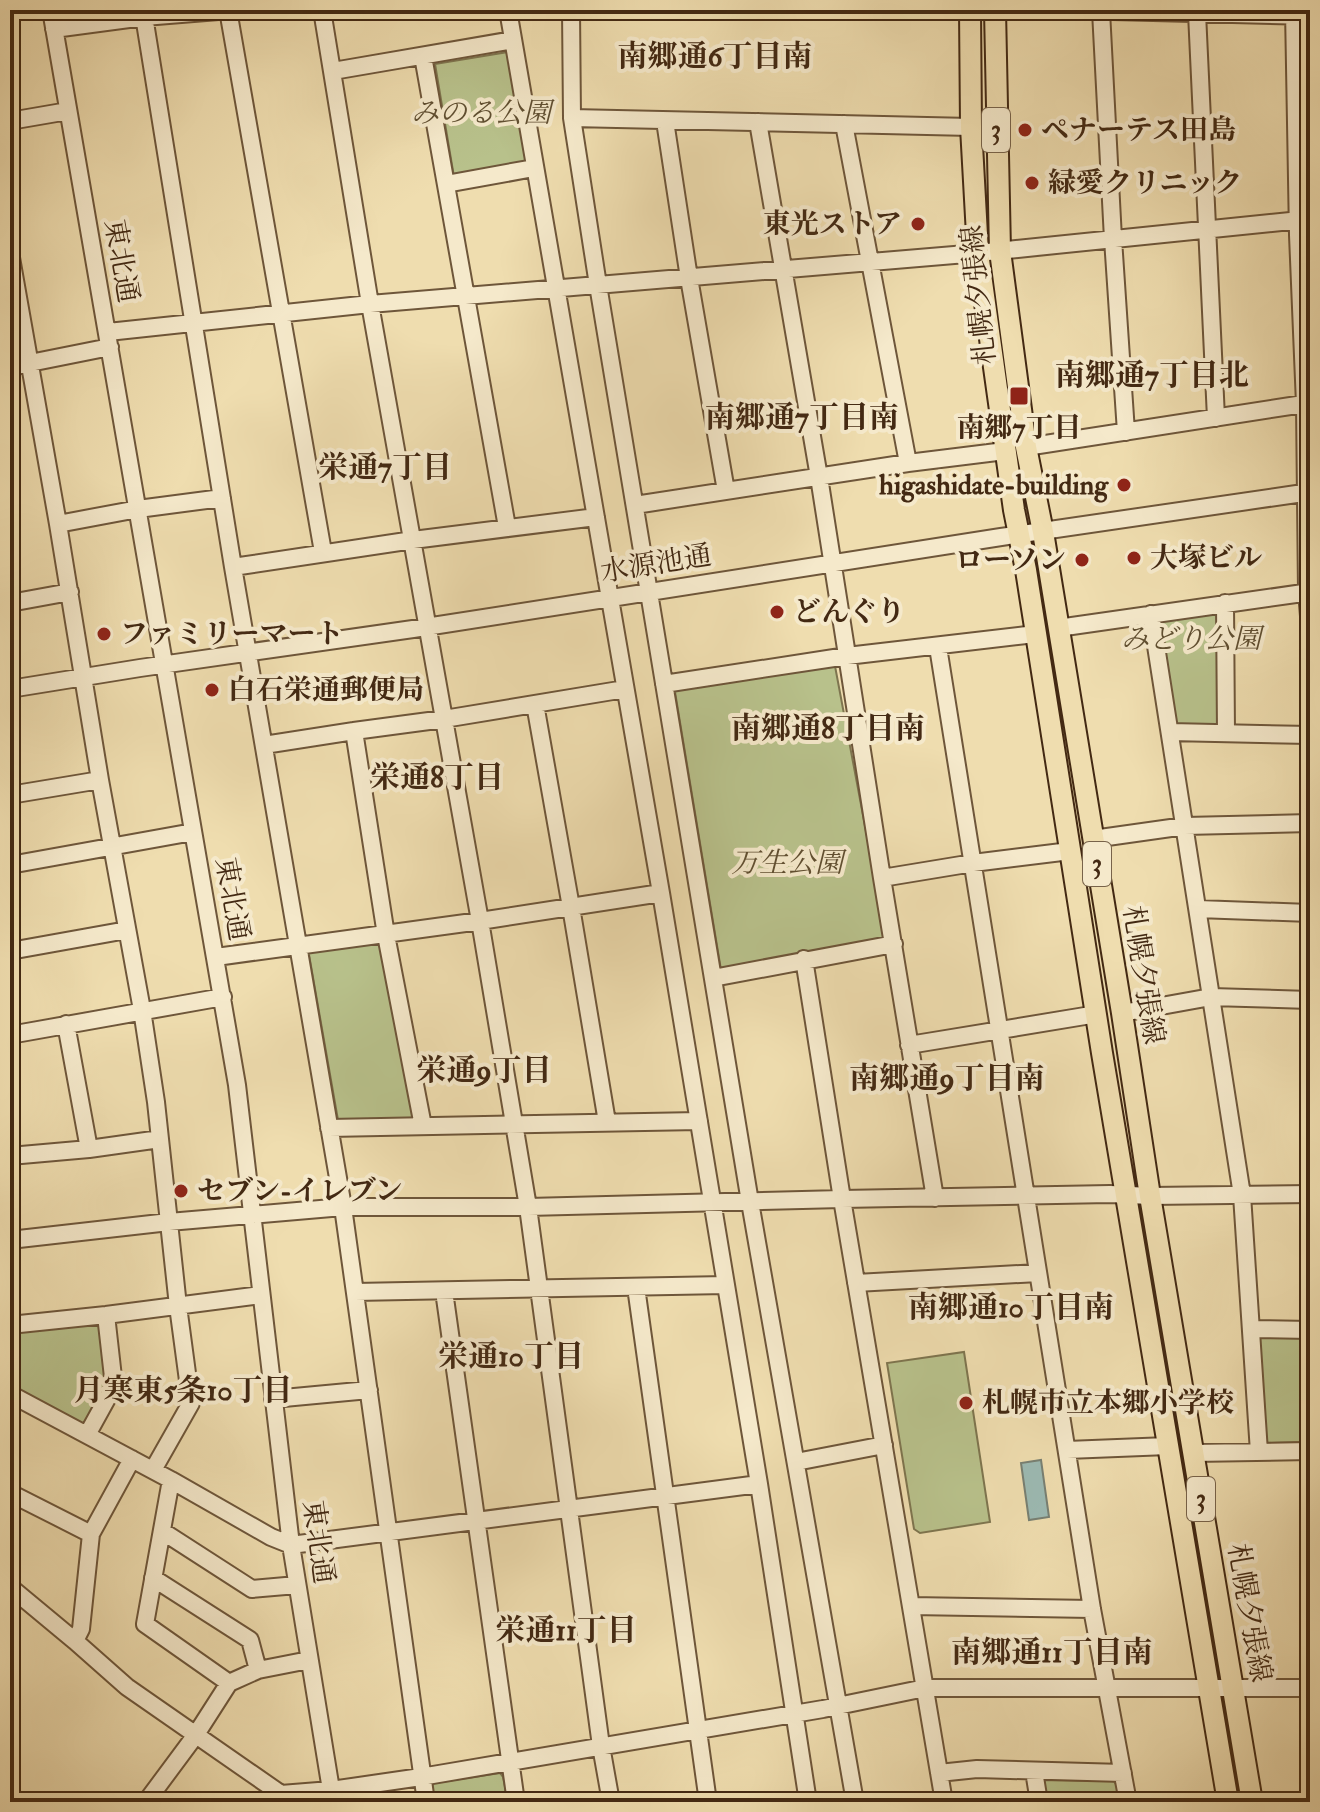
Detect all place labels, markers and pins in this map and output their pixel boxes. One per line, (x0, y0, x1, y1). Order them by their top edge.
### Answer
place label: ペナーテス田島 (1041, 113, 1236, 148)
marker: ペナーテス田島 (1016, 121, 1034, 139)
place label: 緑愛クリニック (1048, 166, 1242, 201)
marker: 緑愛クリニック (1023, 174, 1041, 192)
place label: 東光ストア (763, 207, 902, 242)
marker: 東光ストア (909, 215, 927, 233)
marker: 南郷7丁目 (1008, 385, 1030, 407)
place label: 南郷7丁目 (957, 411, 1081, 446)
place label: higashidate-building (879, 468, 1109, 503)
marker: higashidate-building (1115, 476, 1133, 494)
place label: 大塚ビル (1150, 541, 1262, 576)
place label: ローソン (955, 543, 1066, 578)
marker: 大塚ビル (1125, 549, 1143, 567)
marker: ローソン (1073, 551, 1091, 569)
place label: どんぐり (793, 595, 905, 630)
marker: どんぐり (768, 603, 786, 621)
place label: ファミリーマート (120, 617, 343, 652)
marker: ファミリーマート (95, 625, 113, 643)
place label: 白石栄通郵便局 (228, 673, 424, 708)
marker: 白石栄通郵便局 (203, 681, 221, 699)
place label: セブン-イレブン (197, 1174, 403, 1209)
marker: セブン-イレブン (172, 1182, 190, 1200)
place label: 札幌市立本郷小学校 (982, 1386, 1234, 1421)
marker: 札幌市立本郷小学校 (957, 1394, 975, 1412)

